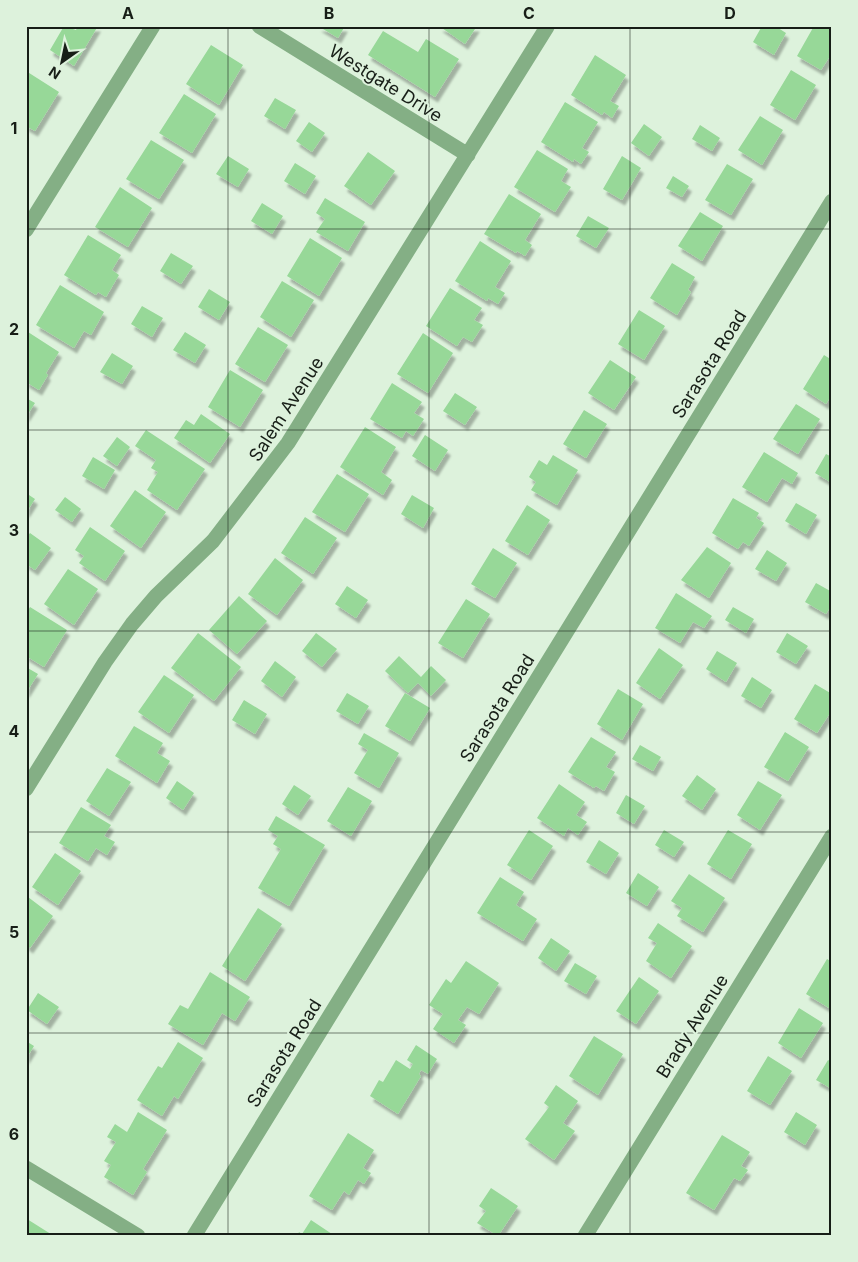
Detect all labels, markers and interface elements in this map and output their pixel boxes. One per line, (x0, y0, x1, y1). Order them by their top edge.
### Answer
text: A (122, 3, 134, 23)
text: B (324, 3, 334, 23)
text: C (523, 3, 535, 23)
text: D (724, 3, 736, 23)
north arrow (38, 38, 88, 88)
street label: Westgate Drive (325, 40, 447, 126)
text: N (46, 63, 64, 83)
text: 1 (11, 118, 17, 138)
street label: Sarasota Road (667, 306, 751, 422)
text: 2 (9, 319, 19, 339)
street label: Salem Avenue (244, 353, 328, 465)
text: 3 (9, 520, 19, 540)
street label: Sarasota Road (455, 650, 539, 766)
text: 4 (9, 721, 20, 741)
text: 5 (9, 922, 19, 942)
street label: Brady Avenue (652, 970, 732, 1082)
street label: Sarasota Road (242, 995, 326, 1111)
text: 6 (9, 1124, 19, 1144)

